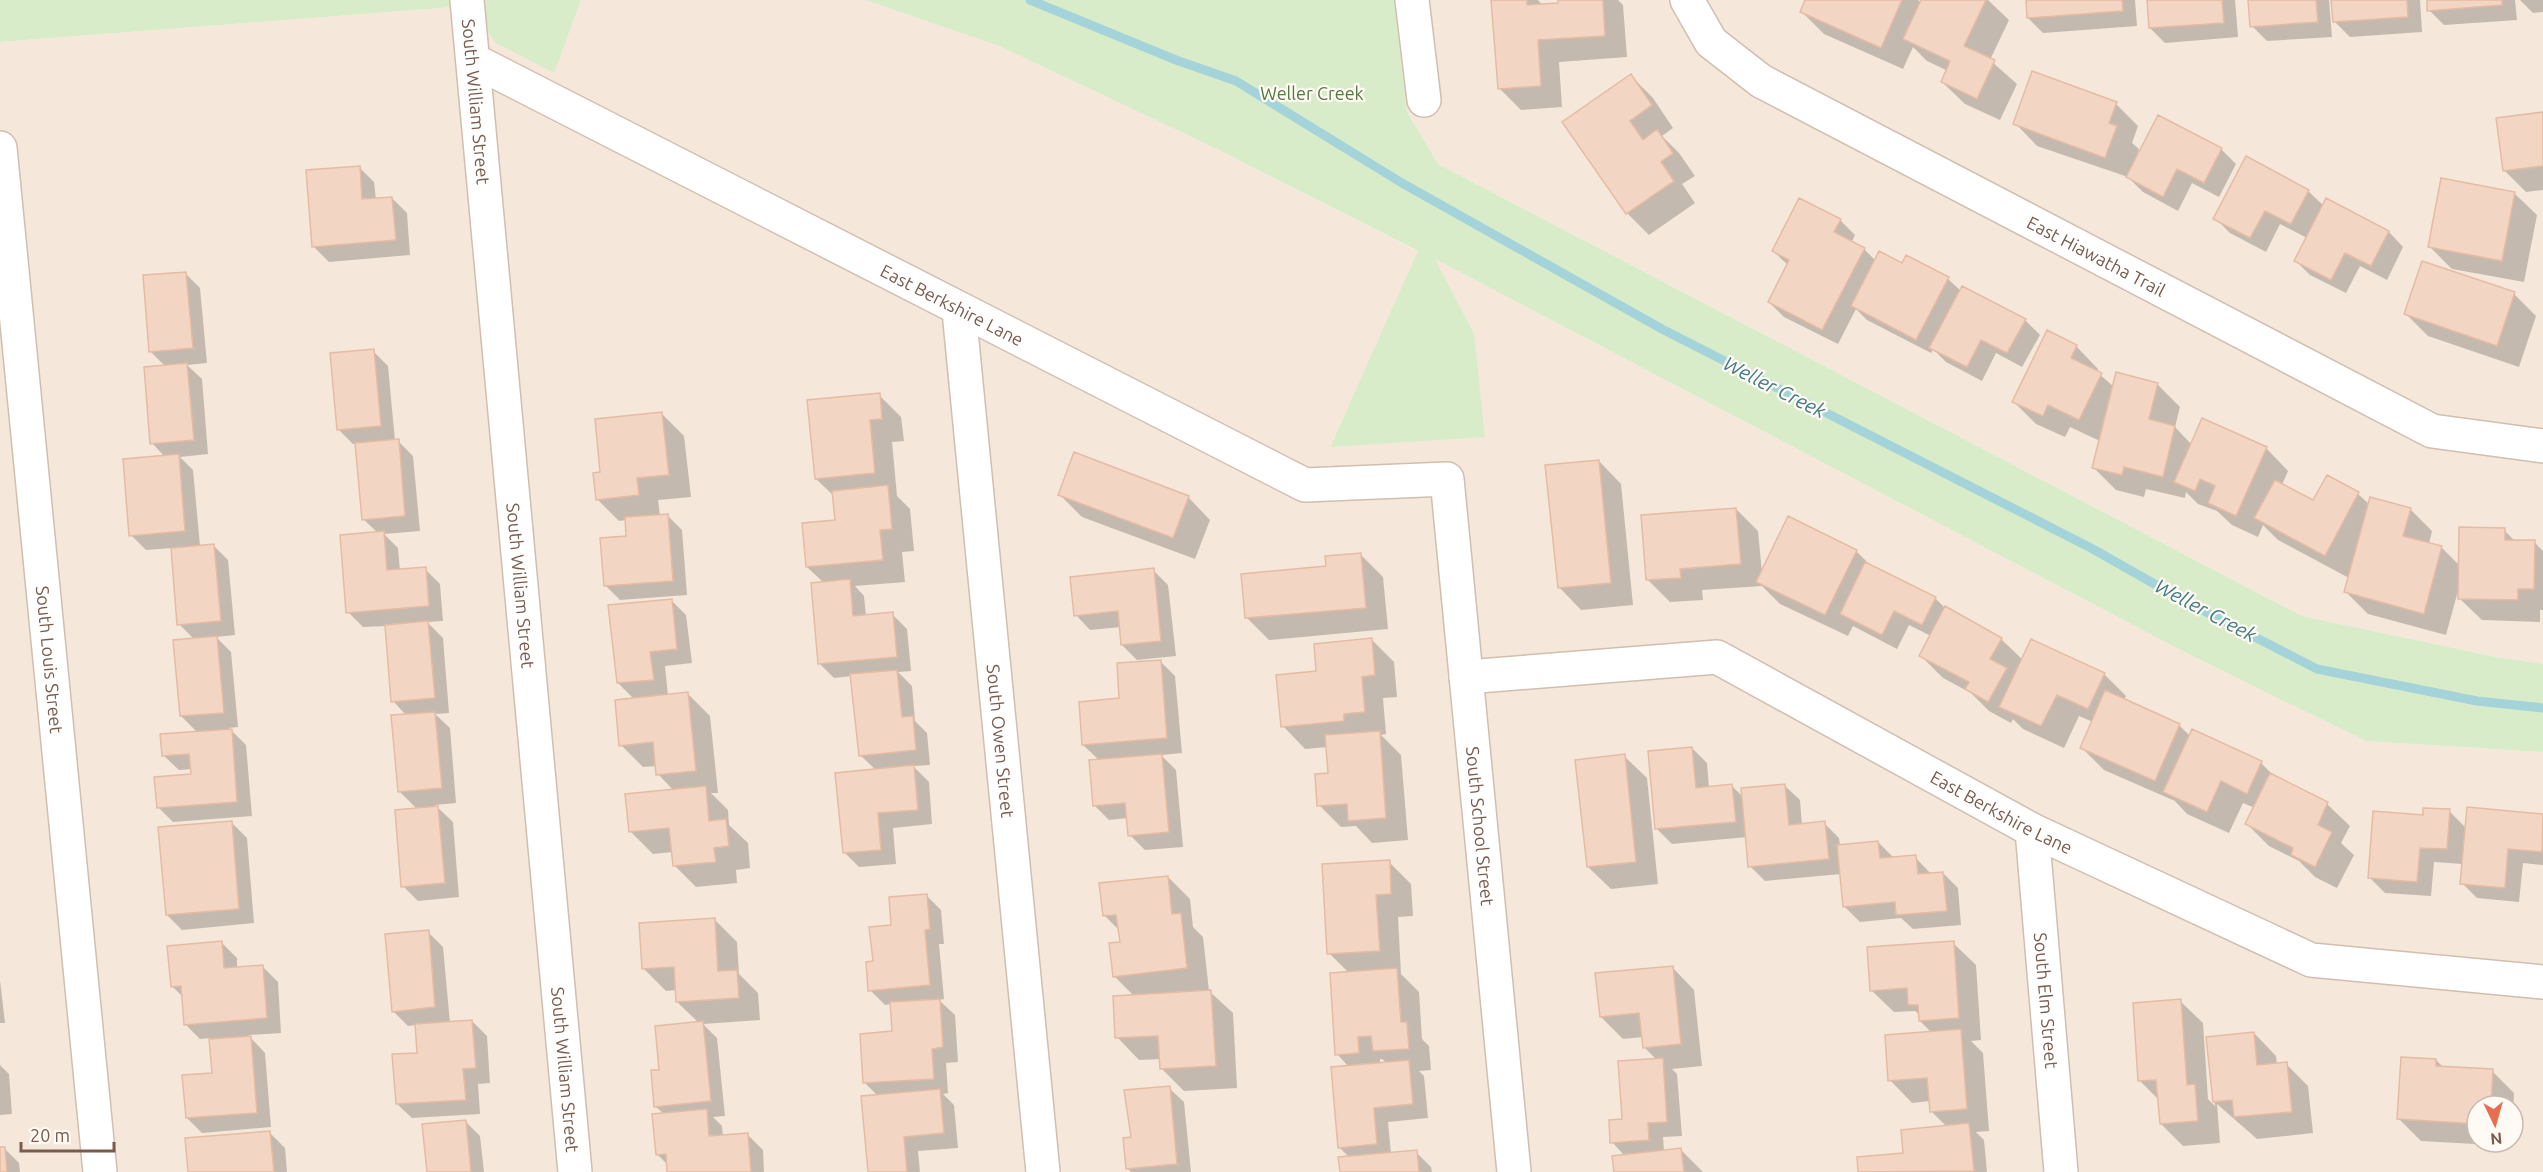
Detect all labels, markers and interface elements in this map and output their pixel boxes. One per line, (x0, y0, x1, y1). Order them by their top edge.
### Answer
street label: South William Street (459, 18, 494, 185)
park label: Weller Creek (1260, 83, 1364, 103)
street label: East Hiawatha Trail (2024, 212, 2169, 300)
street label: East Berkshire Lane (877, 260, 1027, 350)
water label: Weller Creek (1720, 351, 1831, 423)
street label: South William Street (503, 502, 539, 669)
water label: Weller Creek (2151, 574, 2261, 647)
street label: South Louis Street (33, 585, 67, 734)
street label: South Owen Street (984, 663, 1018, 819)
street label: South School Street (1463, 745, 1498, 907)
street label: East Berkshire Lane (1927, 766, 2076, 858)
street label: South Elm Street (2031, 932, 2062, 1069)
street label: South William Street (548, 986, 583, 1153)
north arrow (2465, 1094, 2525, 1154)
scale bar (21, 1115, 114, 1153)
text: 20 m (30, 1125, 70, 1145)
text: N (2490, 1129, 2503, 1148)

